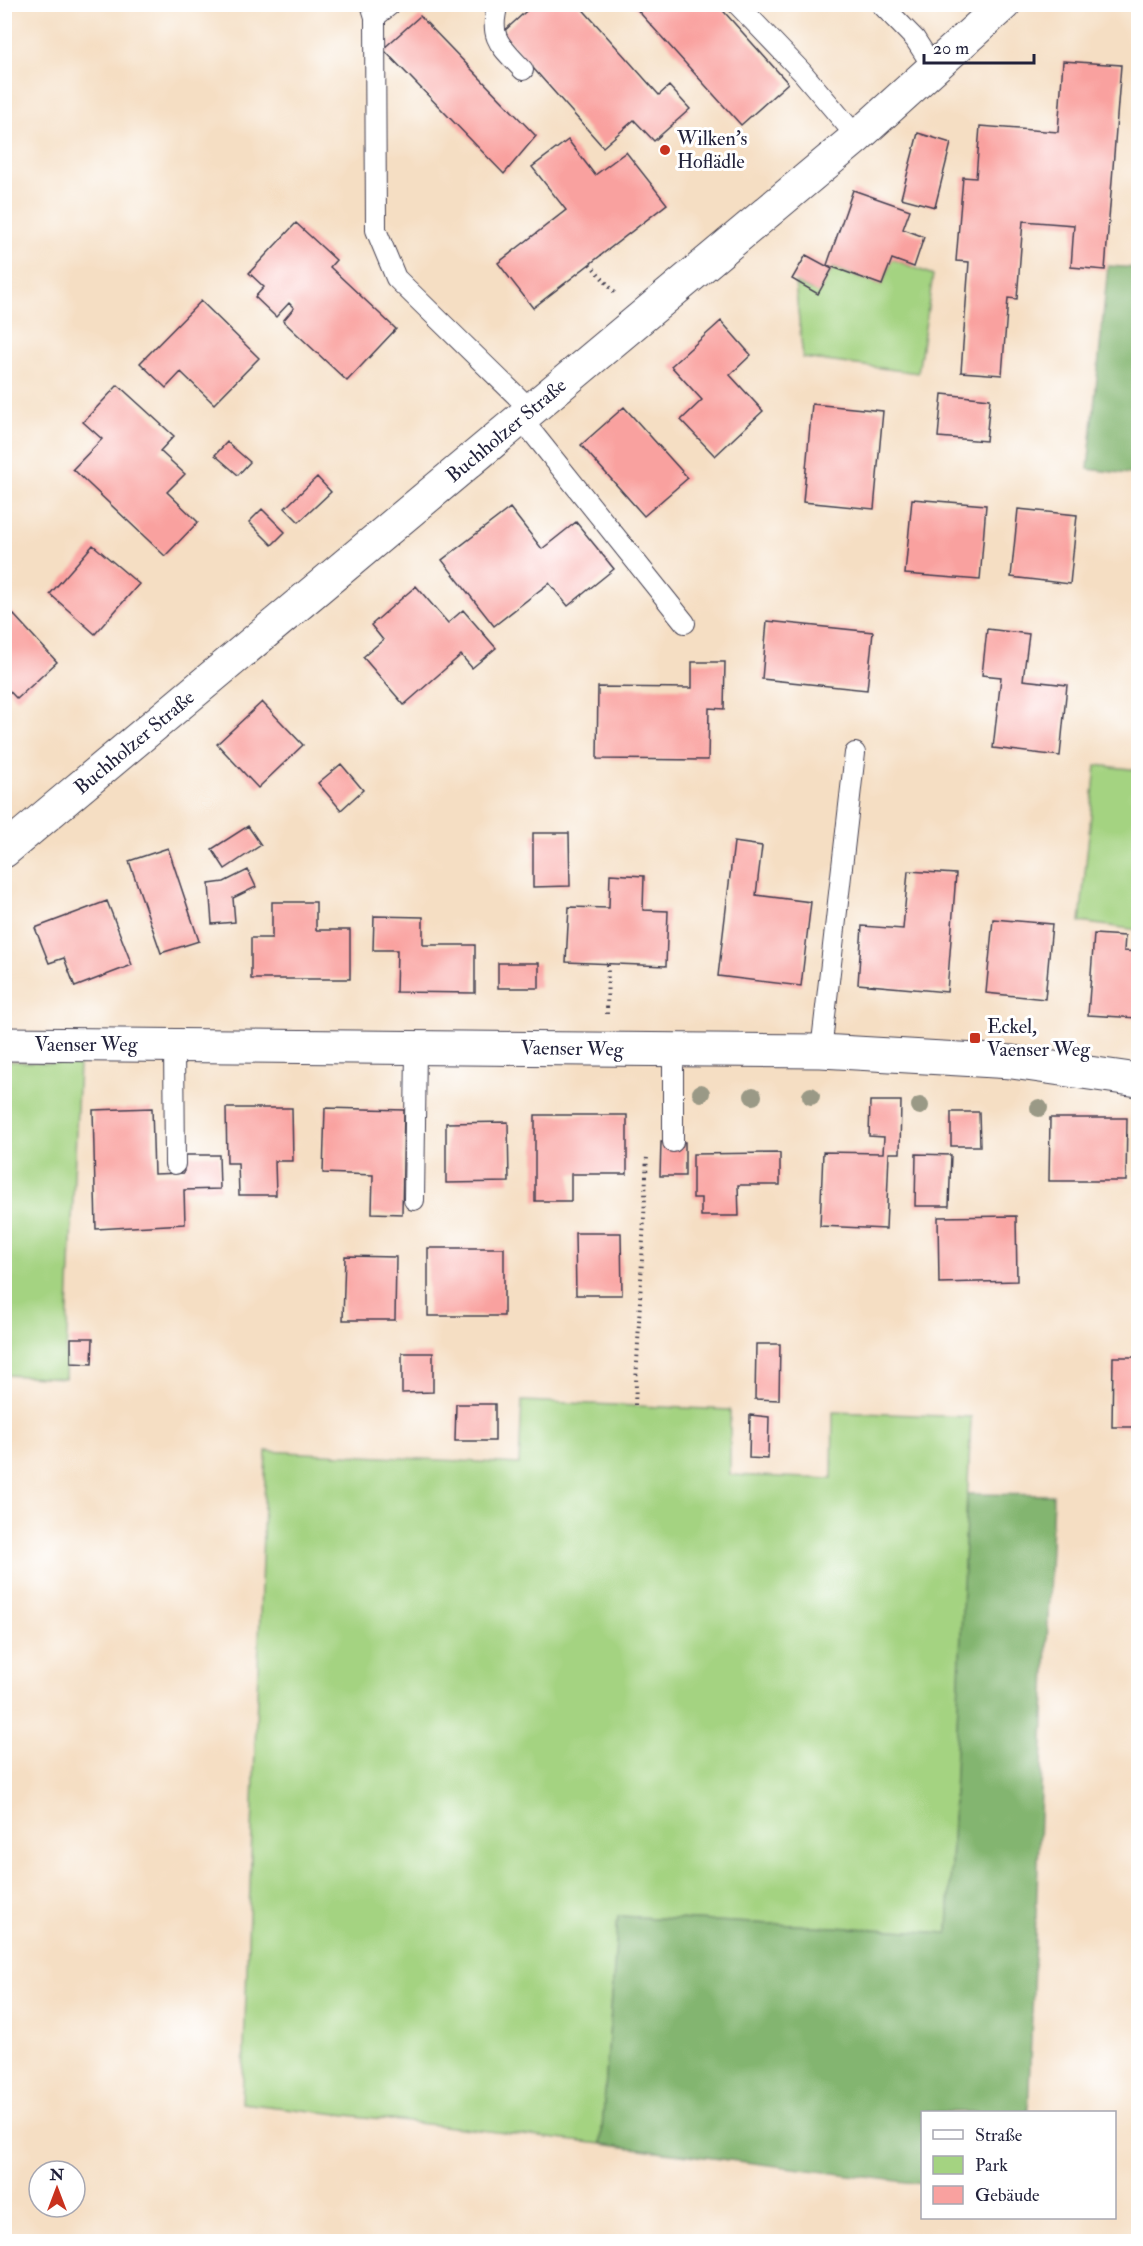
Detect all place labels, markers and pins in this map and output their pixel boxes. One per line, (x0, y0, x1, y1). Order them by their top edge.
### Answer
place label: Wilken’s Hoflädle (676, 126, 748, 174)
marker: Wilken’s Hoflädle (658, 143, 672, 157)
place label: Eckel, Vaenser Weg (987, 1014, 1091, 1062)
marker: Eckel, Vaenser Weg (968, 1031, 982, 1045)

